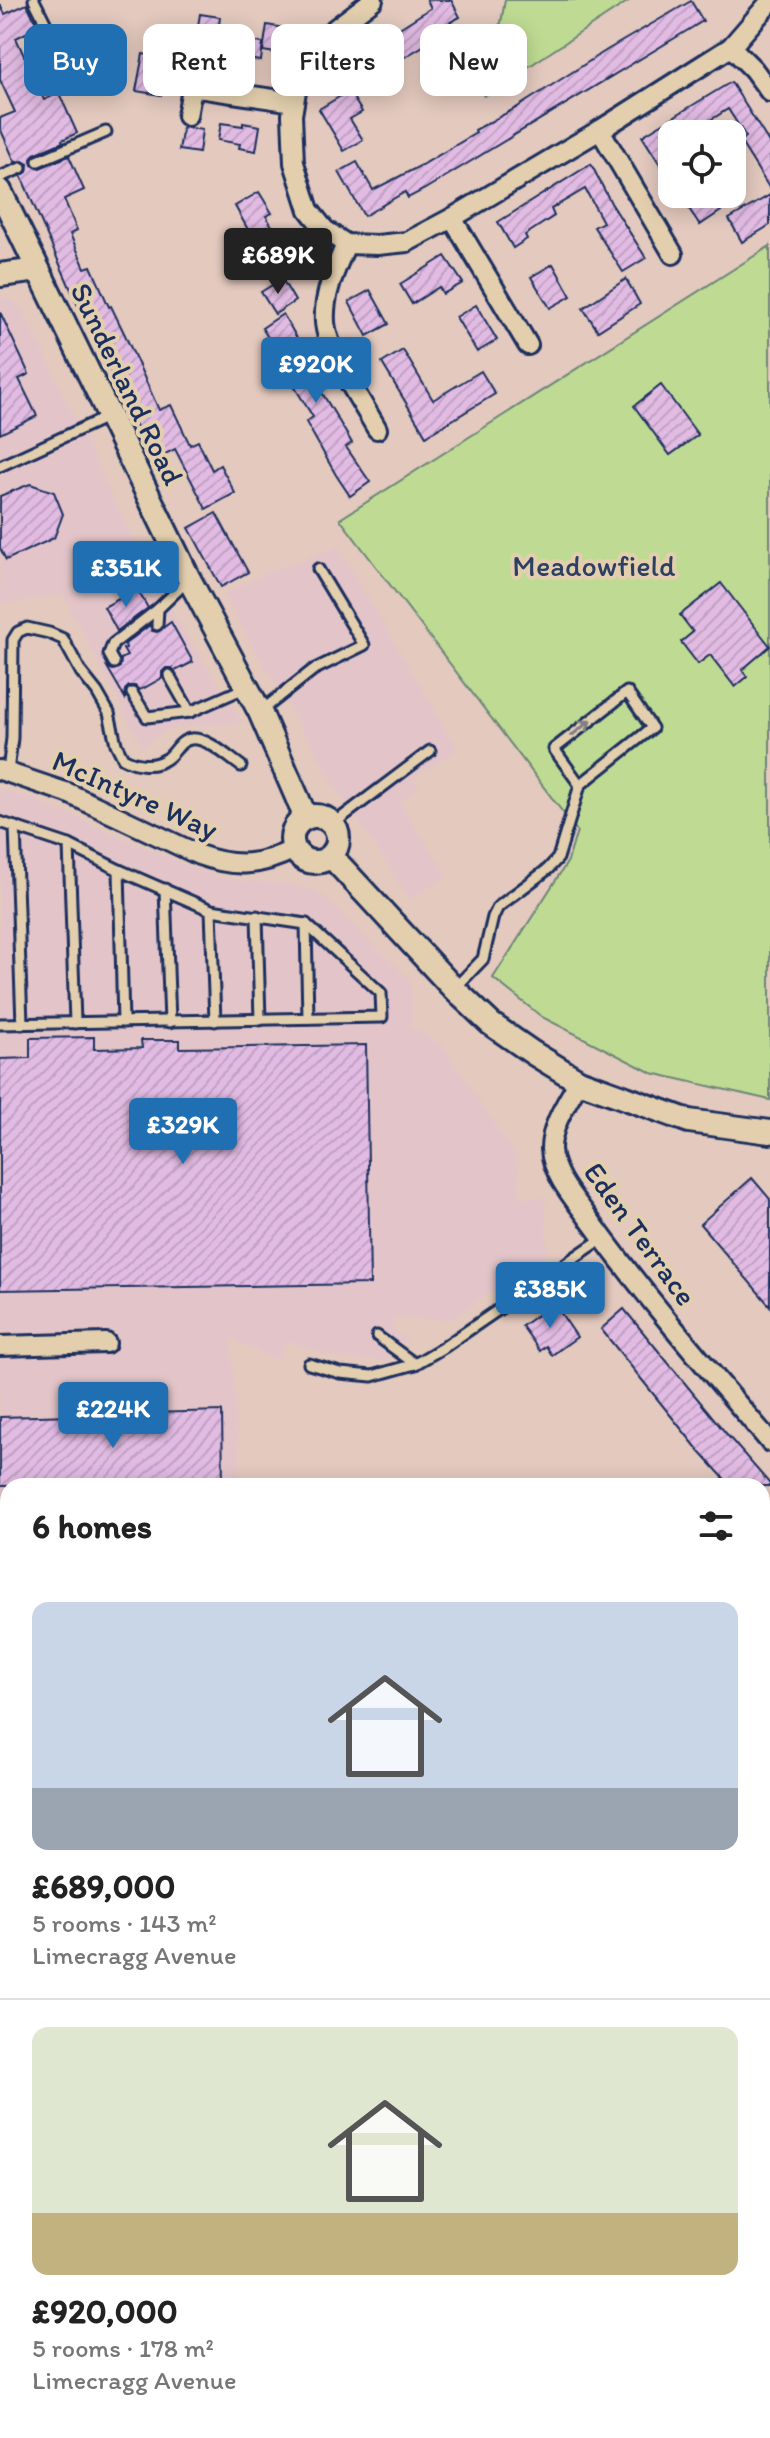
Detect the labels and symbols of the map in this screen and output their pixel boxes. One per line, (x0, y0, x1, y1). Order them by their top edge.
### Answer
pin: £689K (222, 228, 334, 296)
street label: Sunderland Road (63, 277, 193, 491)
pin: £920K (260, 337, 372, 405)
pin: £351K (70, 541, 182, 609)
park label: Meadowfield (512, 547, 676, 584)
one-way arrow (570, 719, 591, 737)
street label: McIntyre Way (47, 742, 224, 847)
pin: £329K (127, 1098, 239, 1166)
street label: Eden Terrace (576, 1155, 705, 1313)
pin: £385K (494, 1262, 606, 1330)
pin: £224K (57, 1382, 169, 1450)

